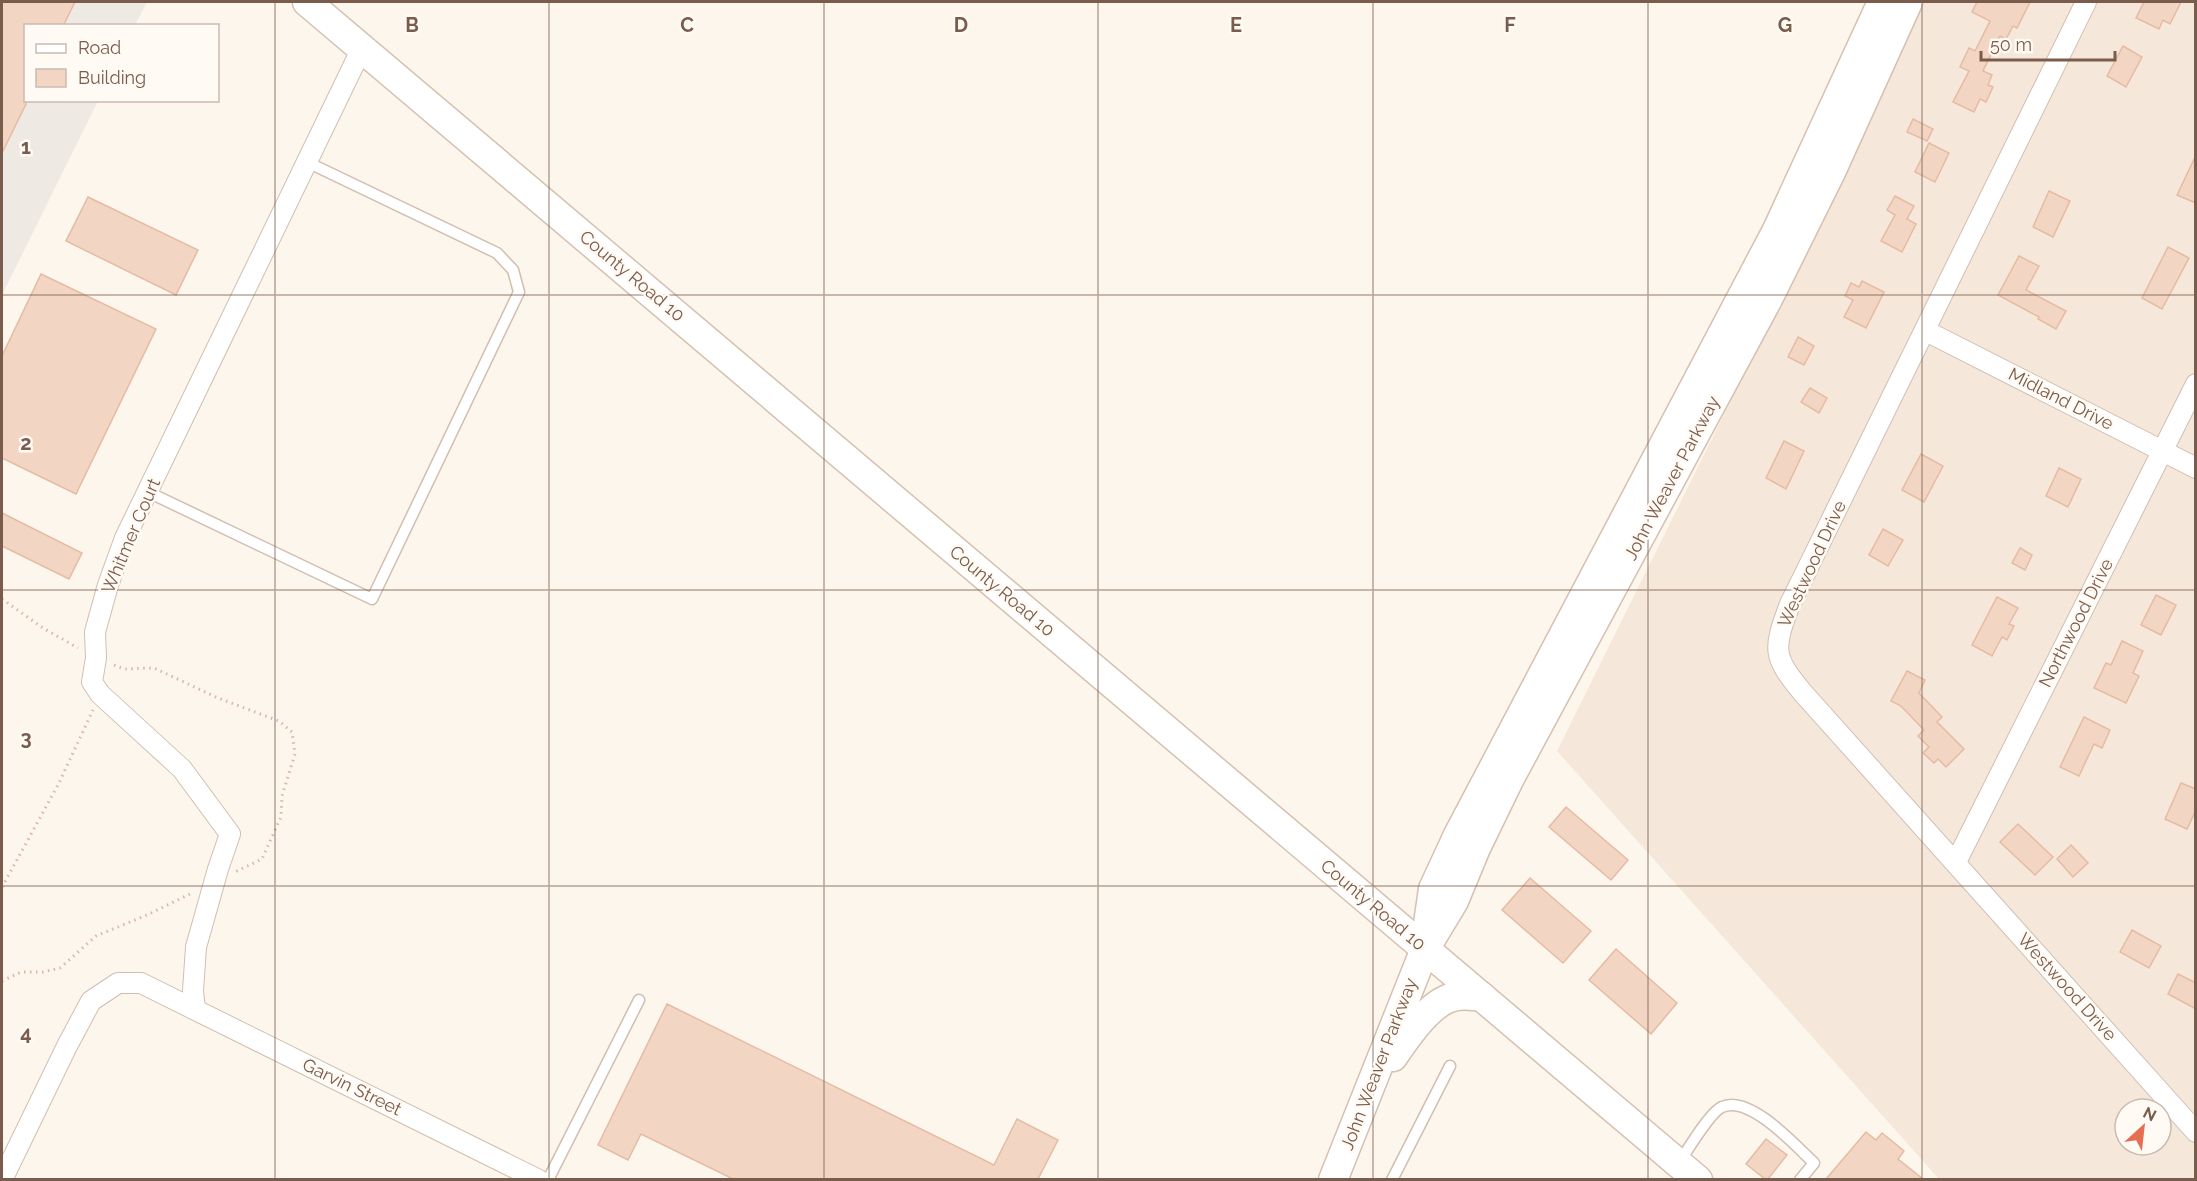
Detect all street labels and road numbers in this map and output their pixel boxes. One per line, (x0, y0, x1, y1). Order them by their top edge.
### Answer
street label: County Road 10 (576, 226, 689, 326)
street label: Midland Drive (2005, 363, 2118, 434)
street label: John Weaver Parkway (1619, 392, 1724, 563)
street label: Whitmer Court (97, 475, 164, 597)
street label: Westwood Drive (1773, 497, 1850, 630)
street label: County Road 10 (946, 541, 1059, 641)
street label: Northwood Drive (2034, 555, 2117, 691)
street label: County Road 10 (1317, 855, 1430, 955)
street label: Westwood Drive (2014, 929, 2121, 1045)
street label: John Weaver Parkway (1336, 975, 1421, 1153)
street label: Garvin Street (299, 1054, 405, 1120)

